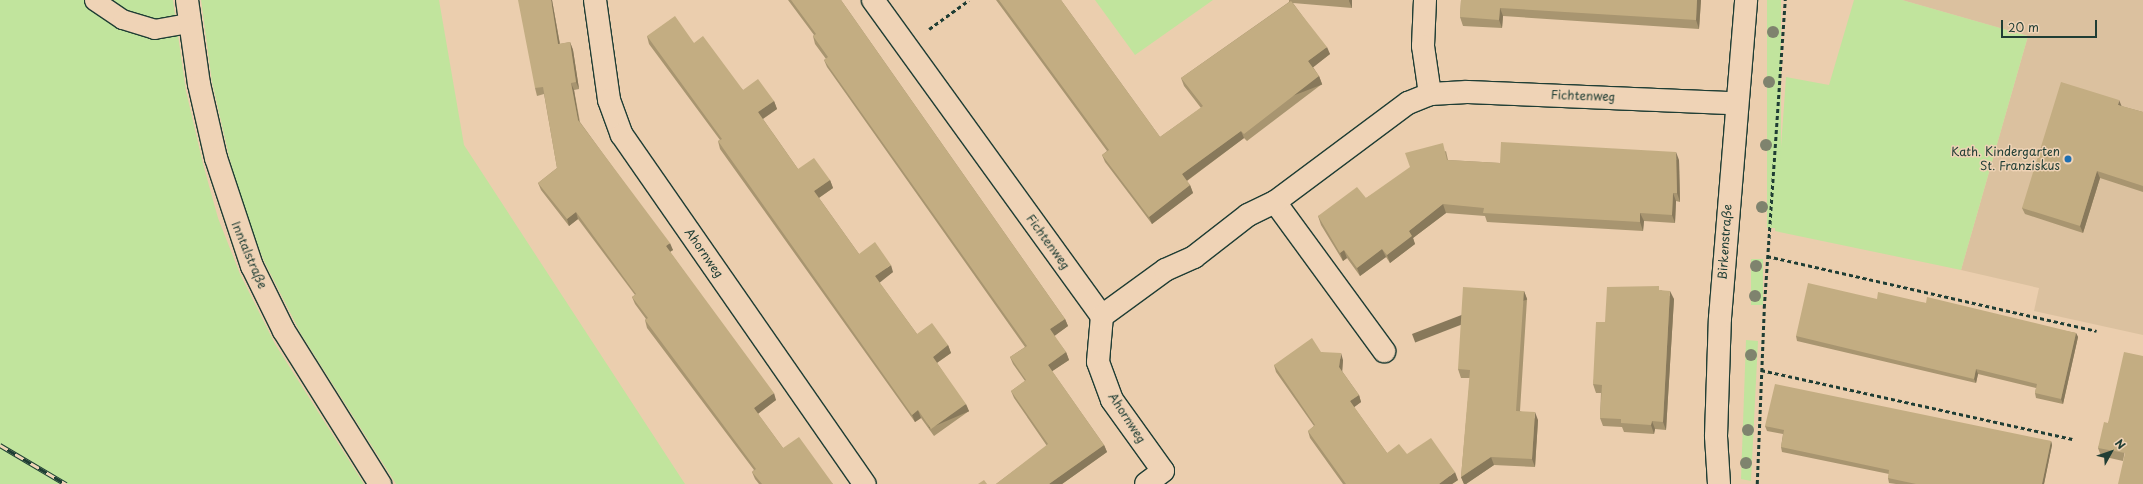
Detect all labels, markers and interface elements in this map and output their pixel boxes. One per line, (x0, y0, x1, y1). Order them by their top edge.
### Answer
scale bar (2003, 12, 2099, 38)
text: 20 m (2008, 18, 2039, 36)
street label: Fichtenweg (1551, 88, 1615, 104)
place label: Kath. Kindergarten St. Franziskus (1950, 145, 2060, 173)
marker: Kath. Kindergarten St. Franziskus (2063, 154, 2073, 164)
street label: Birkenstraße (1715, 204, 1735, 280)
street label: Fichtenweg (1023, 212, 1073, 272)
street label: Inntalstraße (228, 219, 270, 291)
street label: Ahornweg (682, 225, 726, 281)
street label: Ahornweg (1105, 390, 1149, 446)
north arrow (2091, 432, 2131, 472)
text: N (2111, 435, 2130, 453)

